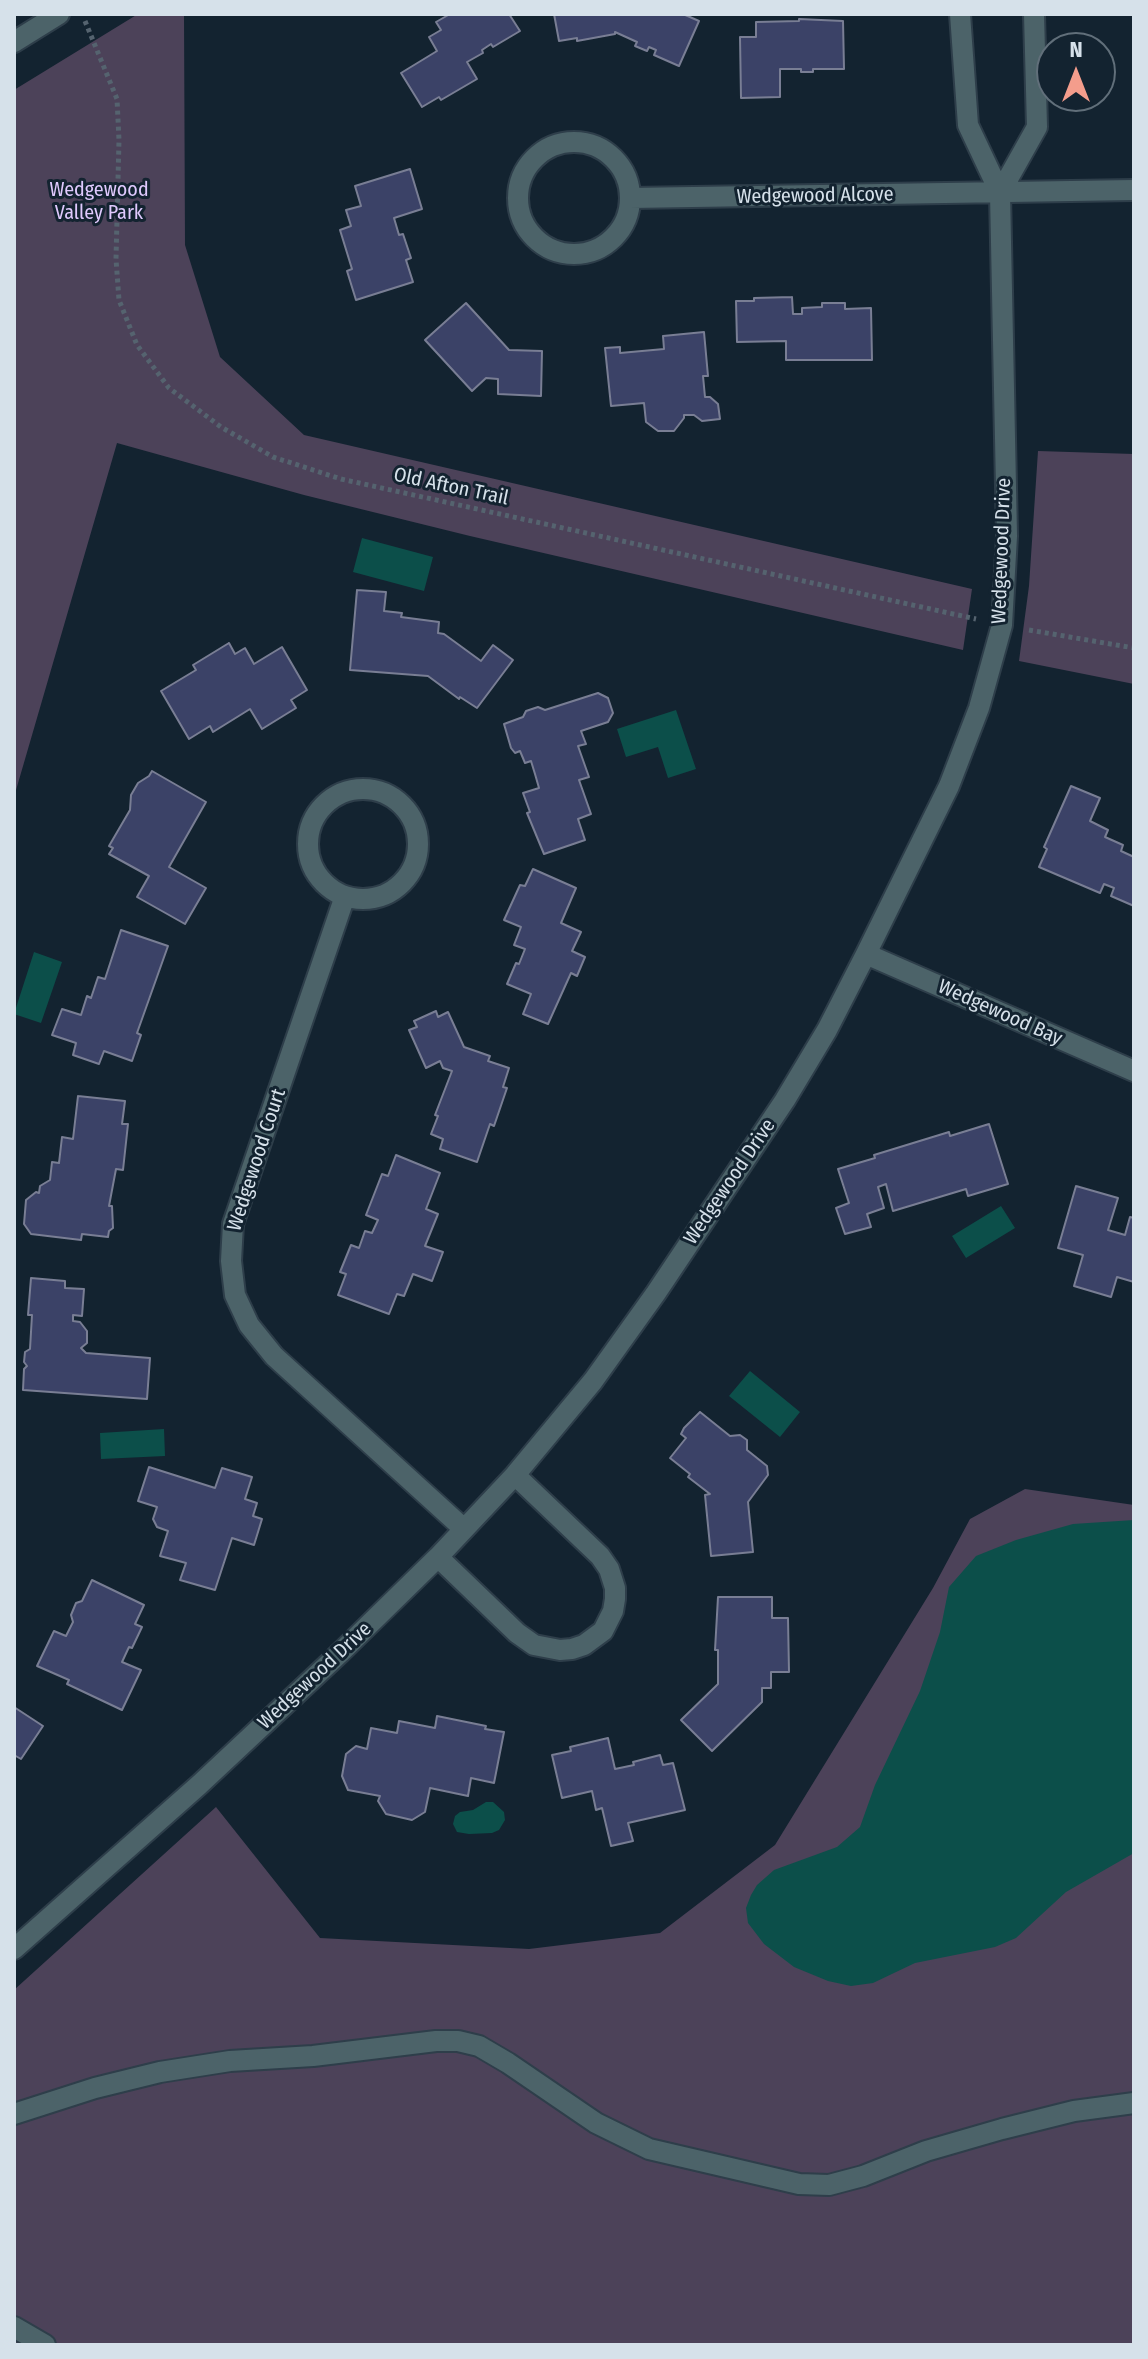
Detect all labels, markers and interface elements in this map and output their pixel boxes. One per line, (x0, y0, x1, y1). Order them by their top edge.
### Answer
north arrow (1036, 32, 1116, 112)
text: N (1069, 36, 1083, 63)
park label: Wedgewood Valley Park (49, 178, 149, 225)
street label: Wedgewood Alcove (736, 183, 894, 209)
street label: Old Afton Trail (391, 463, 511, 511)
street label: Wedgewood Drive (987, 478, 1017, 624)
street label: Wedgewood Bay (934, 975, 1066, 1051)
street label: Wedgewood Court (223, 1086, 291, 1234)
street label: Wedgewood Drive (679, 1115, 781, 1249)
street label: Wedgewood Drive (253, 1617, 377, 1735)

